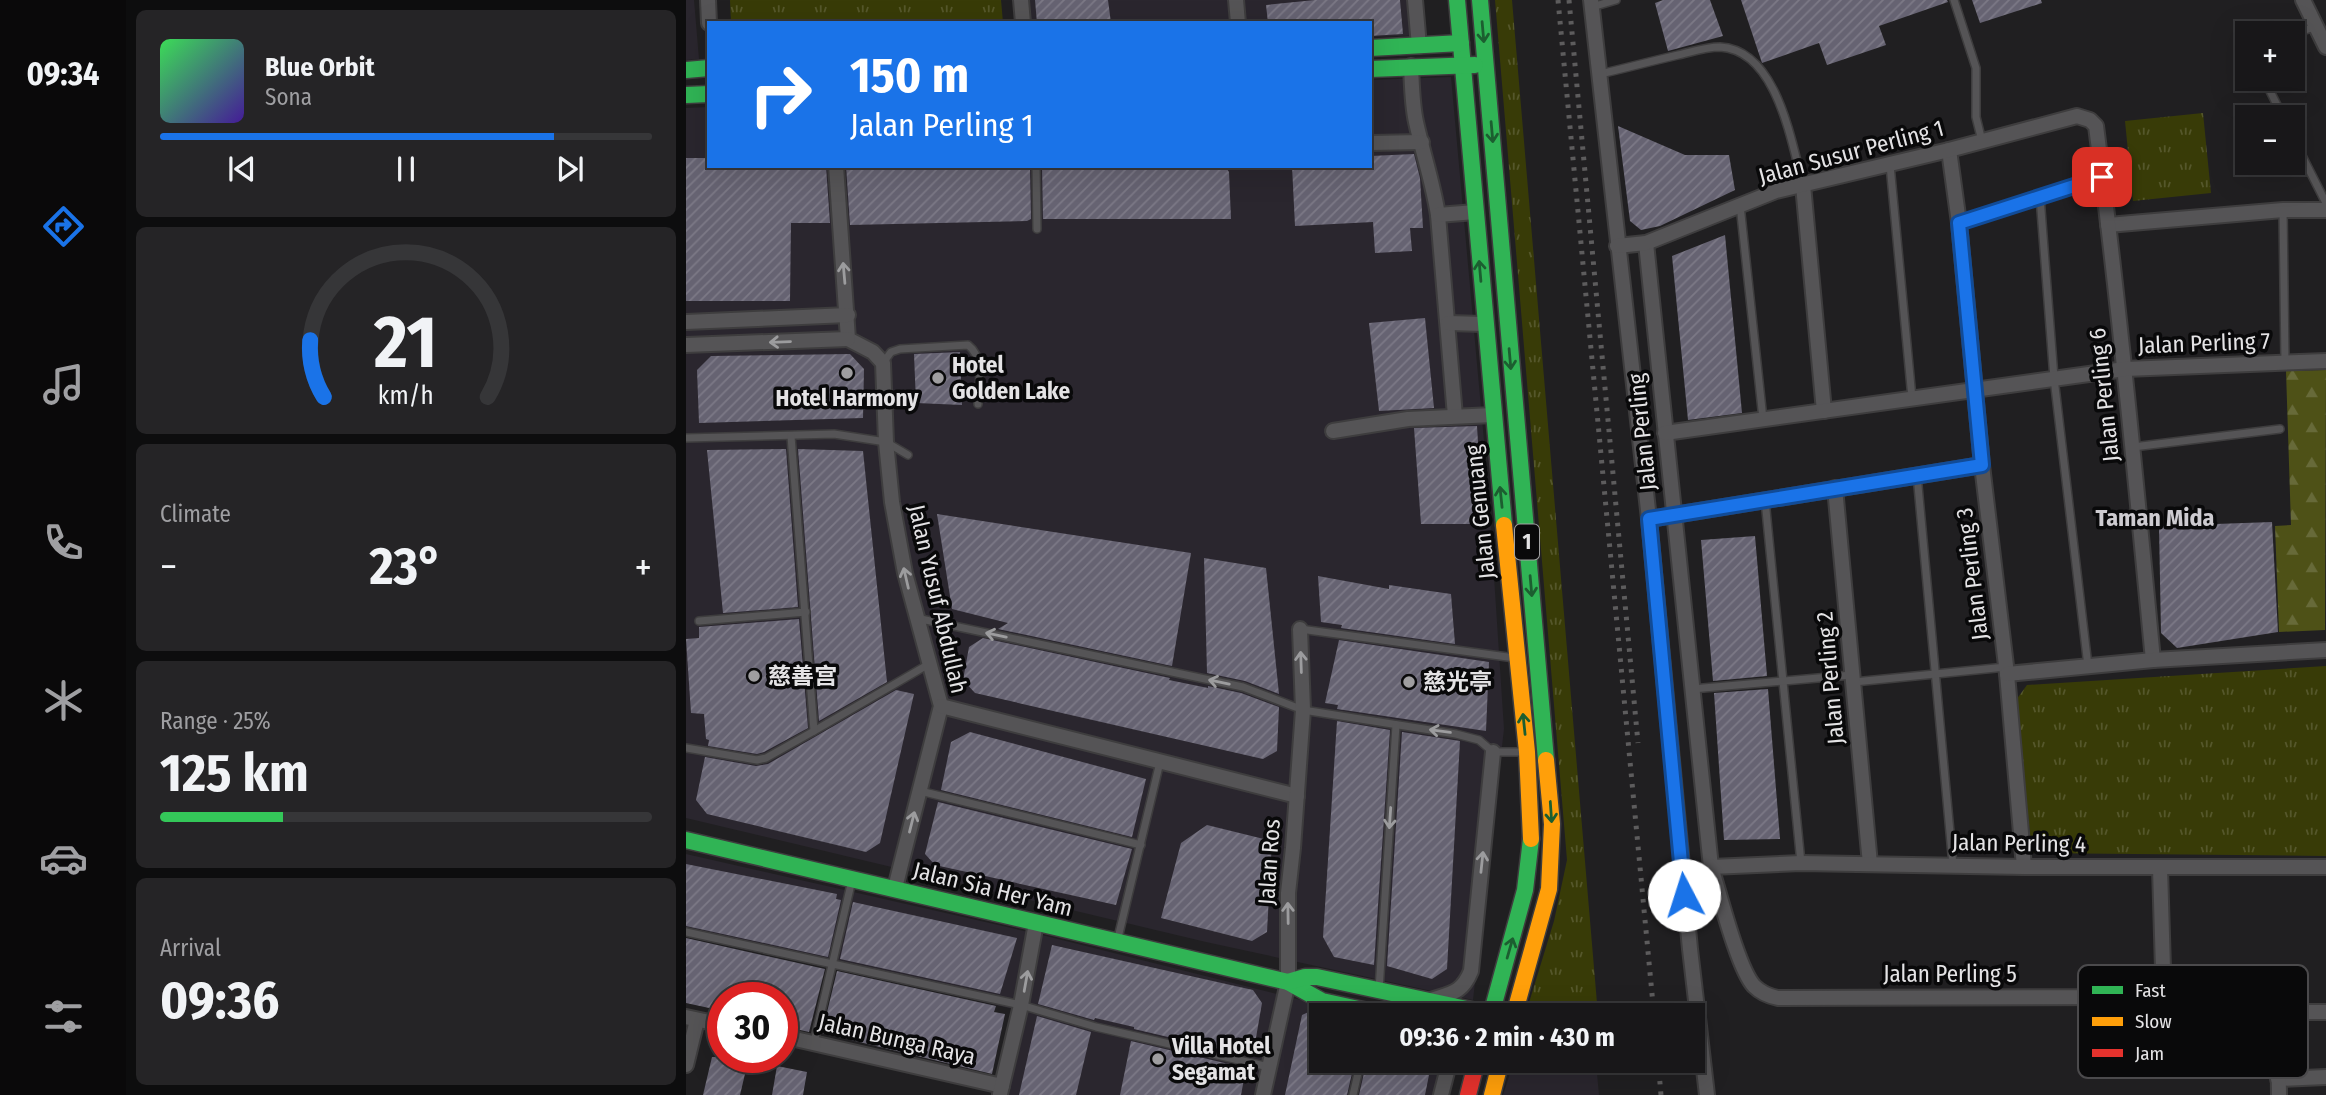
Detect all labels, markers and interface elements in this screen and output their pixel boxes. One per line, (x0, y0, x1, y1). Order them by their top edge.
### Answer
one-way arrow (1477, 20, 1490, 43)
map controls (2235, 21, 2305, 175)
button: + (2235, 21, 2305, 91)
text: 150 m (850, 46, 969, 105)
icon: right (735, 49, 826, 140)
text: Blue Orbit (265, 52, 375, 83)
text: 09:34 (26, 55, 100, 93)
text: Sona (265, 83, 312, 111)
button: − (2235, 105, 2305, 175)
text: Jalan Perling 1 (850, 106, 1034, 144)
street label: Jalan Susur Perling 1 (1755, 114, 1947, 190)
one-way arrow (1486, 121, 1499, 143)
pin (2072, 147, 2132, 207)
icon: previous (223, 150, 261, 188)
icon: pause (387, 150, 425, 188)
icon: next (551, 150, 589, 188)
icon: arrive (2083, 158, 2121, 196)
icon: directions (39, 202, 88, 251)
one-way arrow (1473, 260, 1486, 283)
one-way arrow (837, 262, 850, 285)
text: 21 (373, 299, 438, 386)
street label: Jalan Perling 6 (2083, 327, 2125, 463)
street label: Jalan Perling 7 (2137, 327, 2271, 359)
one-way arrow (769, 335, 792, 348)
one-way arrow (1504, 347, 1517, 370)
place label: Hotel Golden Lake (952, 351, 1070, 405)
icon: music (39, 360, 88, 409)
marker: Hotel Harmony (839, 365, 855, 381)
marker: Hotel Golden Lake (930, 370, 946, 386)
street label: Jalan Perling (1622, 372, 1662, 492)
text: km/h (378, 380, 434, 410)
place label: Hotel Harmony (776, 384, 920, 412)
street label: Jalan Genuang (1459, 443, 1501, 581)
one-way arrow (1494, 486, 1507, 509)
text: Climate (160, 500, 231, 528)
street label: Jalan Yusuf Abdullah (903, 502, 973, 696)
district label: Taman Mida (2096, 504, 2214, 532)
street label: Jalan Perling 3 (1950, 506, 1994, 642)
icon: phone (39, 518, 88, 567)
road number: 1 (1515, 524, 1539, 560)
text: 23° (369, 535, 442, 598)
text: − (160, 544, 177, 590)
text: + (635, 544, 652, 590)
one-way arrow (899, 567, 912, 590)
one-way arrow (1525, 574, 1538, 597)
street label: Jalan Perling 2 (1810, 610, 1850, 746)
one-way arrow (985, 628, 1008, 642)
one-way arrow (1295, 651, 1308, 674)
place label: 慈善宫 (768, 662, 837, 690)
marker: 慈善宫 (746, 668, 762, 684)
place label: 慈光亭 (1423, 668, 1492, 696)
one-way arrow (1208, 674, 1231, 688)
marker: 慈光亭 (1401, 674, 1417, 690)
icon: climate (39, 676, 88, 725)
text: Range · 25% (160, 707, 271, 735)
one-way arrow (1517, 713, 1530, 735)
one-way arrow (1429, 725, 1452, 738)
text: 125 km (160, 742, 309, 805)
one-way arrow (1545, 801, 1558, 823)
one-way arrow (1383, 806, 1396, 828)
one-way arrow (906, 811, 919, 834)
street label: Jalan Ros (1252, 818, 1286, 906)
street label: Jalan Perling 4 (1952, 828, 2086, 858)
icon: car (39, 834, 88, 883)
one-way arrow (1475, 852, 1488, 874)
street label: Jalan Sia Her Yam (910, 856, 1076, 922)
position arrow (1647, 858, 1721, 932)
one-way arrow (1281, 902, 1295, 925)
text: Arrival (160, 934, 221, 962)
one-way arrow (1505, 938, 1518, 960)
street label: Jalan Perling 5 (1883, 960, 2017, 988)
legend (2078, 965, 2308, 1078)
text: 09:36 (160, 969, 279, 1032)
one-way arrow (1020, 970, 1033, 993)
text: Fast (2135, 979, 2166, 1002)
speed limit sign: 30 (707, 982, 798, 1073)
icon: filters (39, 992, 88, 1041)
street label: Jalan Bunga Raya (816, 1007, 978, 1071)
text: Slow (2135, 1010, 2172, 1033)
text: 09:36 · 2 min · 430 m (1399, 1022, 1615, 1053)
place label: Villa Hotel Segamat (1171, 1032, 1271, 1086)
text: Jam (2135, 1042, 2164, 1065)
marker: Villa Hotel Segamat (1150, 1051, 1166, 1067)

